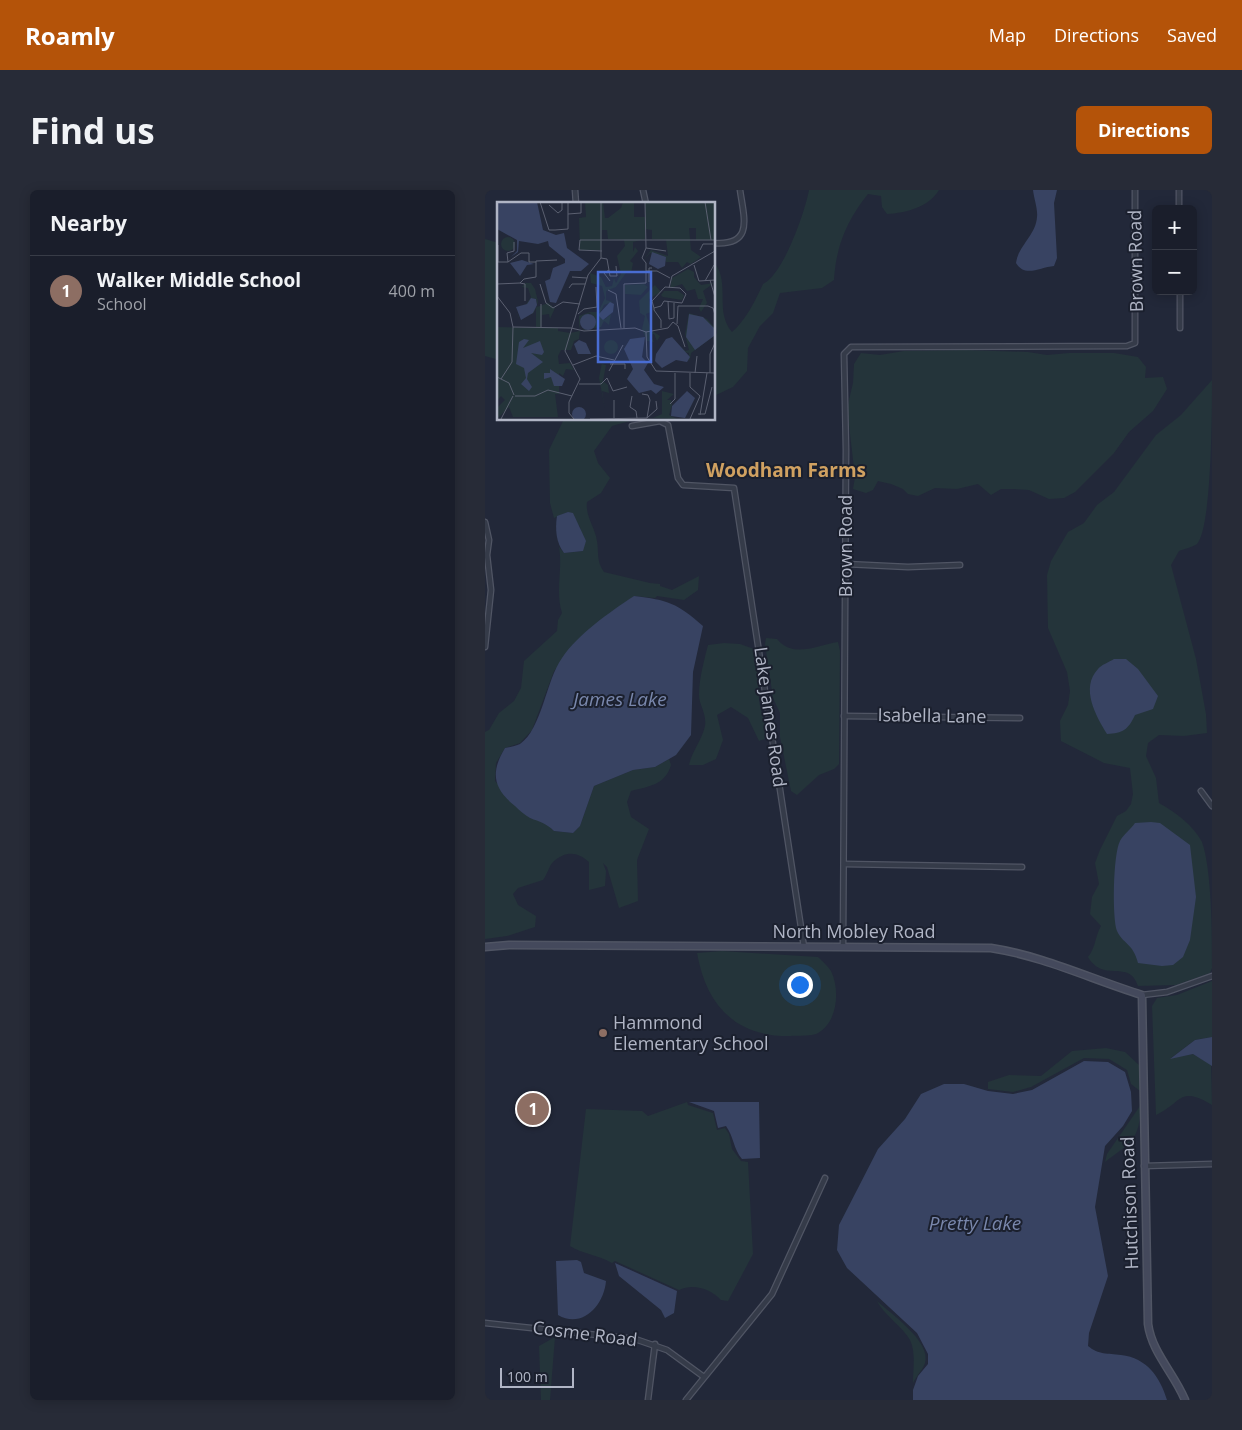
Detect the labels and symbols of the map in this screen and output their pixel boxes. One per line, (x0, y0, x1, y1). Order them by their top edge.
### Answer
inset map (497, 202, 715, 420)
street label: Brown Road (1122, 210, 1148, 312)
district label: Woodham Farms (706, 457, 866, 483)
street label: Brown Road (833, 495, 857, 597)
street label: Lake James Road (749, 645, 793, 789)
water label: James Lake (570, 686, 667, 712)
street label: Isabella Lane (877, 702, 987, 728)
street label: North Mobley Road (772, 919, 936, 943)
your location (787, 972, 813, 998)
place label: Hammond Elementary School (613, 1010, 769, 1055)
marker: Hammond Elementary School (597, 1027, 609, 1039)
pin: 1 (517, 1090, 549, 1128)
street label: Hutchison Road (1115, 1136, 1143, 1270)
water label: Pretty Lake (929, 1210, 1021, 1236)
street label: Cosme Road (531, 1315, 639, 1351)
scale bar (500, 1365, 574, 1388)

